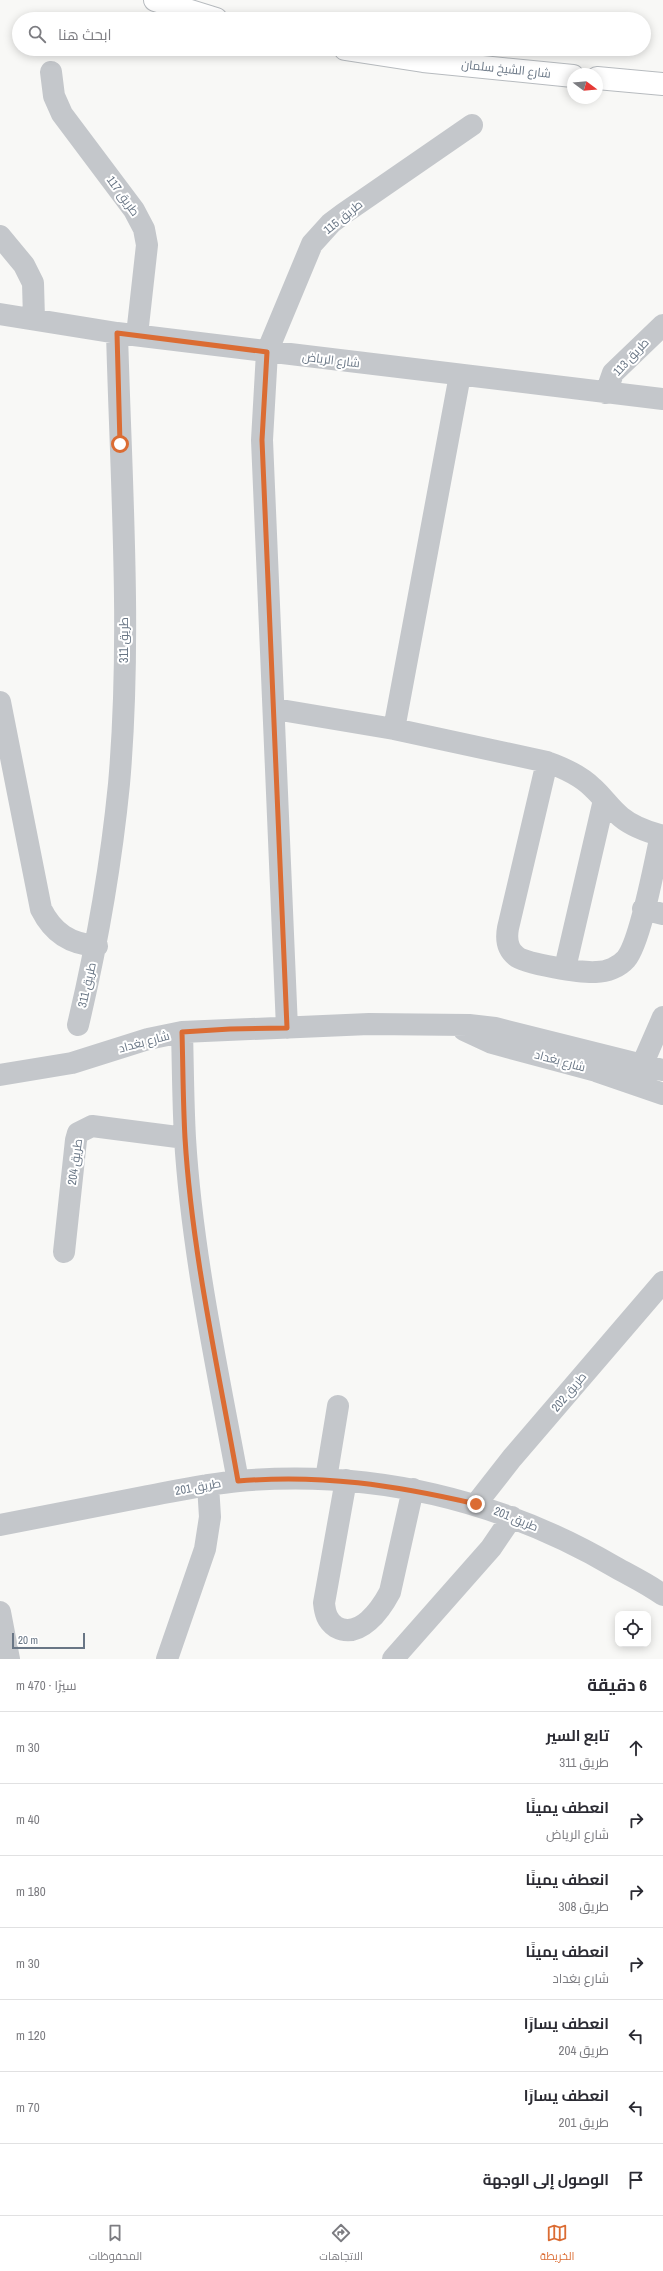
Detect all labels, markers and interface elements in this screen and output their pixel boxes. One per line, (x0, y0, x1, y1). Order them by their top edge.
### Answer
search box (12, 12, 651, 56)
icon: search (26, 23, 48, 45)
text: ابحث هنا (58, 24, 112, 45)
street label: شارع الشيخ سلمان (460, 56, 552, 82)
north arrow (567, 68, 603, 104)
street label: طريق 117 (103, 173, 143, 219)
street label: طريق 115 (320, 196, 366, 238)
street label: طريق 113 (610, 335, 653, 379)
street label: شارع الرياض (301, 349, 361, 371)
route start (111, 435, 129, 453)
street label: طريق 311 (116, 617, 132, 663)
street label: طريق 311 (74, 961, 100, 1009)
street label: شارع بغداد (117, 1027, 171, 1056)
street label: شارع بغداد (533, 1047, 587, 1076)
street label: طريق 204 (64, 1138, 86, 1186)
street label: طريق 202 (548, 1369, 590, 1415)
street label: طريق 201 (174, 1475, 222, 1499)
route end (467, 1495, 485, 1513)
street label: طريق 201 (491, 1503, 541, 1535)
map controls (615, 1611, 651, 1647)
button: locate (615, 1611, 651, 1647)
scale bar (12, 1631, 85, 1650)
text: 20 m (18, 1633, 38, 1647)
text: 6 دقيقة (587, 1673, 647, 1696)
text: سيرًا · 470 m (16, 1677, 77, 1694)
text: تابع السير (546, 1725, 609, 1746)
icon: ahead (625, 1737, 647, 1759)
text: 30 m (16, 1739, 40, 1756)
text: طريق 311 (559, 1754, 609, 1771)
text: انعطف يمينًا (526, 1797, 609, 1818)
icon: right (625, 1809, 647, 1831)
text: 40 m (16, 1811, 40, 1828)
text: شارع الرياض (546, 1826, 609, 1843)
text: انعطف يمينًا (526, 1869, 609, 1890)
icon: right (625, 1881, 647, 1903)
text: 180 m (16, 1883, 46, 1900)
text: طريق 308 (559, 1898, 609, 1915)
text: انعطف يمينًا (526, 1941, 609, 1962)
icon: right (625, 1953, 647, 1975)
text: 30 m (16, 1955, 40, 1972)
text: شارع بغداد (552, 1970, 609, 1987)
text: انعطف يسارًا (524, 2013, 609, 2034)
icon: left (625, 2025, 647, 2047)
text: 120 m (16, 2027, 46, 2044)
text: طريق 204 (559, 2042, 609, 2059)
text: انعطف يسارًا (524, 2085, 609, 2106)
icon: left (625, 2097, 647, 2119)
text: 70 m (16, 2099, 40, 2116)
text: طريق 201 (559, 2114, 609, 2131)
text: الوصول إلى الوجهة (483, 2169, 609, 2190)
icon: arrive (625, 2169, 647, 2191)
tab: المحفوظات (89, 2222, 142, 2266)
tab: الاتجاهات (319, 2222, 363, 2266)
tab: الخريطة (540, 2222, 574, 2266)

